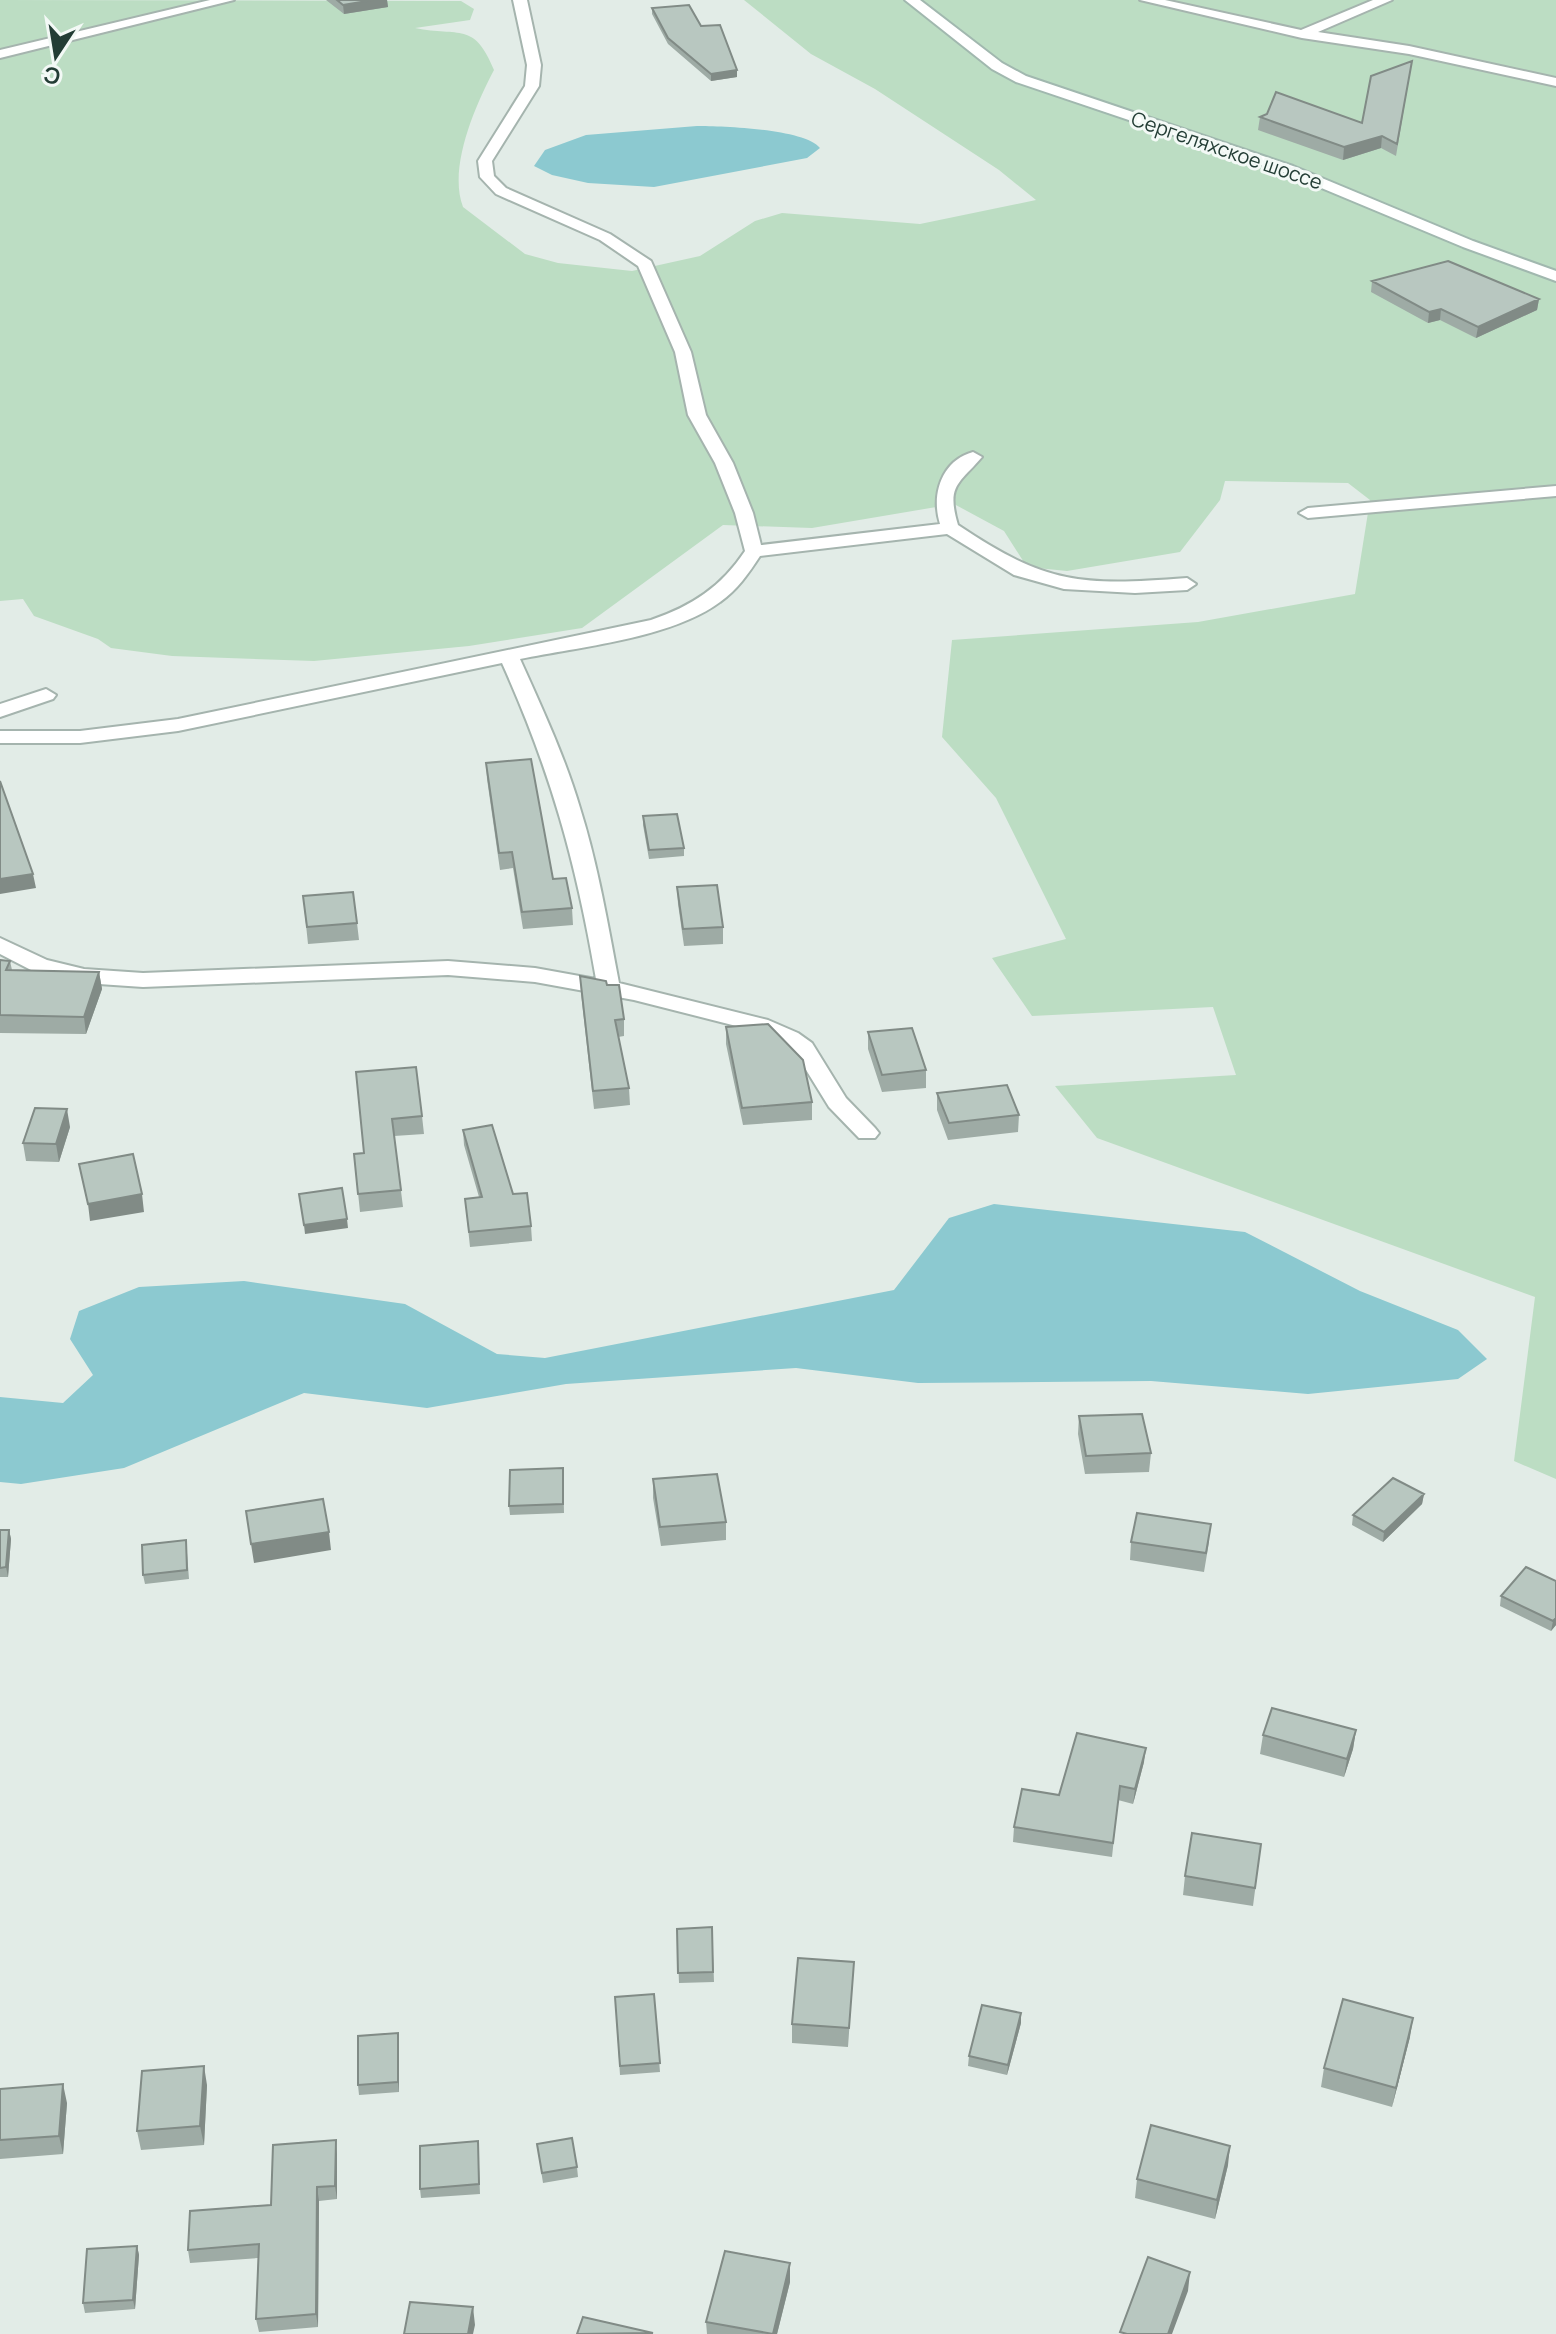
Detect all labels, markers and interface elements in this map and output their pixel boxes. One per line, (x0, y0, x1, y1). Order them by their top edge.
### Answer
north arrow (16, 16, 96, 96)
text: С (41, 59, 63, 92)
street label: Сергеляхское шоссе (1128, 105, 1326, 195)

